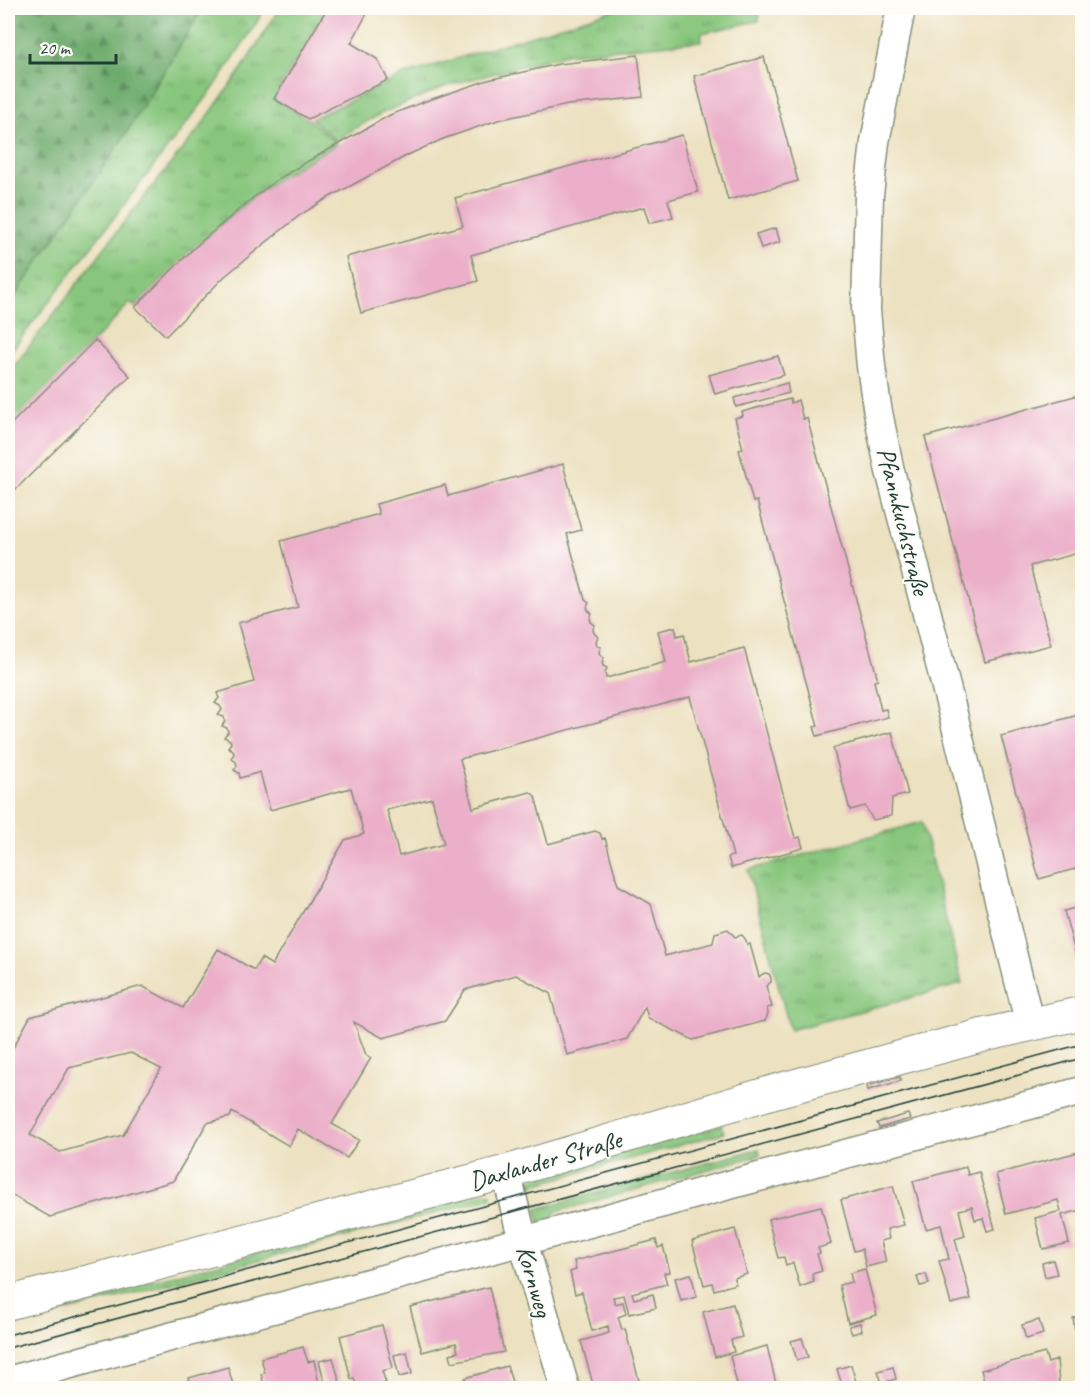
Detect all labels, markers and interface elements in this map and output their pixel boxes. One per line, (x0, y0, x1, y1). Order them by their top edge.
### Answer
scale bar (30, 27, 116, 65)
text: 20 m (39, 37, 72, 59)
street label: Pfannkuchstraße (869, 444, 938, 601)
street label: Daxlander Straße (465, 1122, 627, 1198)
street label: Kornweg (509, 1241, 561, 1322)

